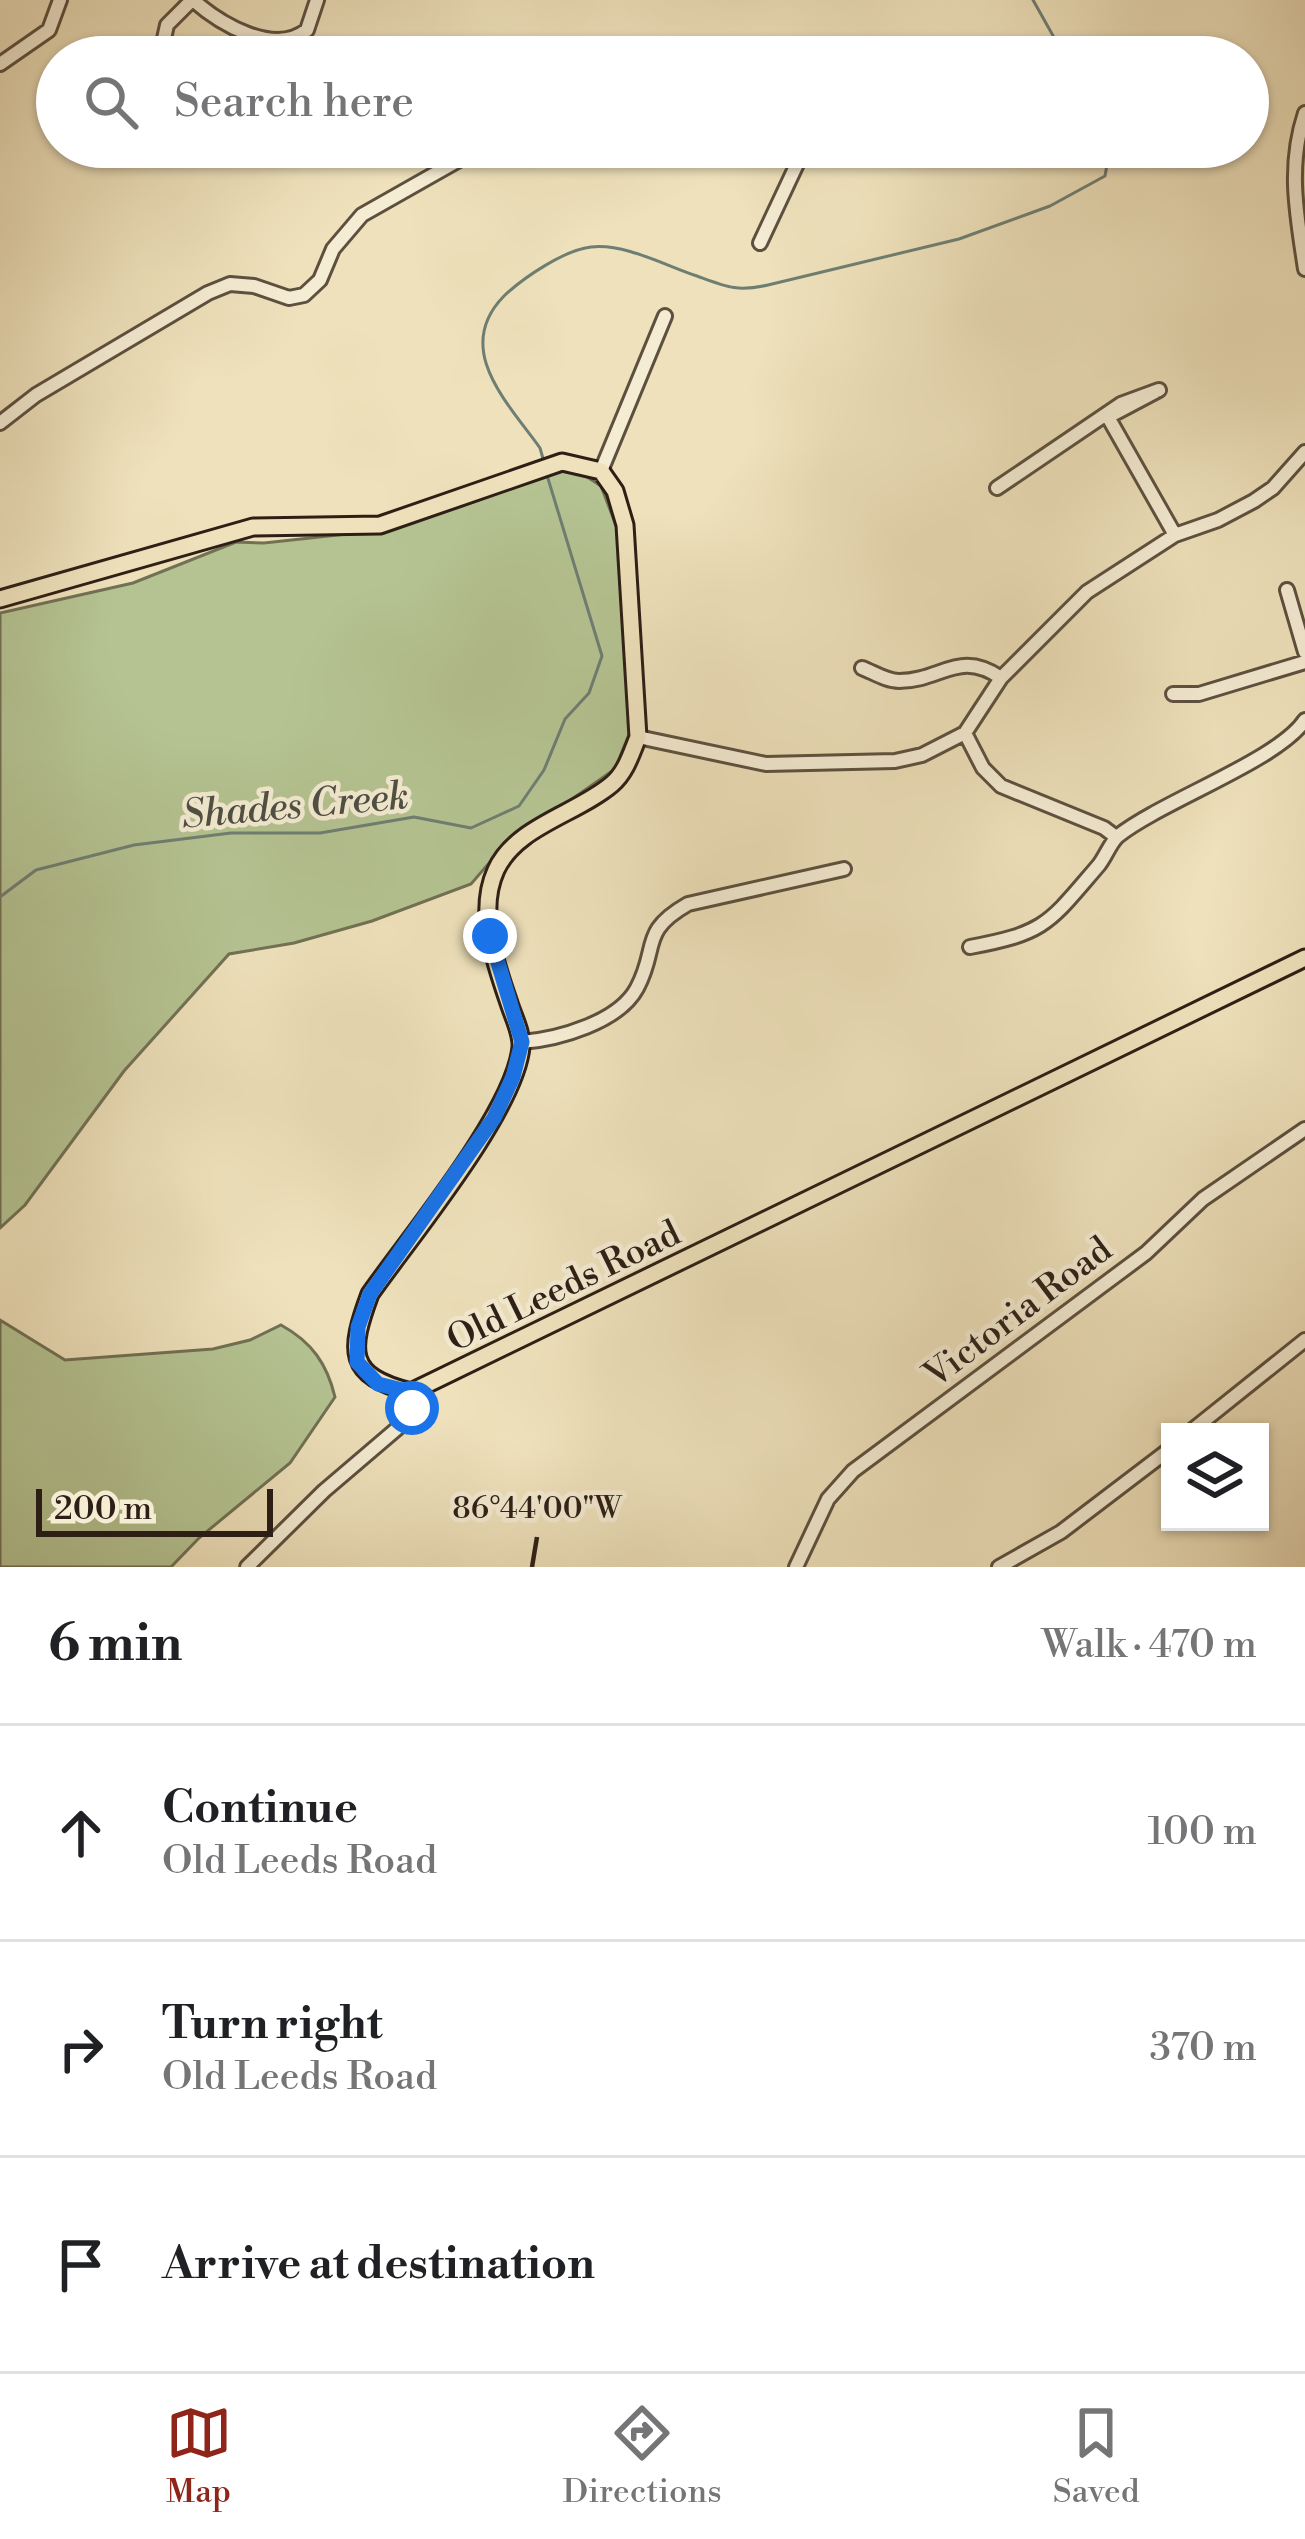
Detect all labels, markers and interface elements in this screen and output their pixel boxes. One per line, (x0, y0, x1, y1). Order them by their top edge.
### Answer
search box (36, 36, 1269, 168)
icon: search (78, 69, 144, 135)
text: Search here (174, 74, 414, 131)
water label: Shades Creek (180, 772, 411, 841)
route end (463, 909, 517, 963)
street label: Old Leeds Road (440, 1211, 689, 1363)
street label: Victoria Road (915, 1227, 1122, 1399)
route start (385, 1381, 439, 1435)
map controls (1161, 1423, 1269, 1531)
button: layers (1161, 1423, 1269, 1531)
scale bar (36, 1483, 273, 1536)
text: 200 m (54, 1489, 152, 1530)
text: 86°44'00"W (452, 1490, 622, 1528)
text: 6 min (48, 1613, 182, 1677)
text: Walk · 470 m (1042, 1621, 1257, 1670)
text: Continue (162, 1780, 358, 1837)
icon: ahead (48, 1800, 114, 1866)
text: 100 m (1148, 1808, 1257, 1857)
text: Old Leeds Road (162, 1837, 437, 1886)
text: Turn right (162, 1996, 383, 2053)
icon: right (48, 2016, 114, 2082)
text: 370 m (1149, 2024, 1257, 2073)
text: Old Leeds Road (162, 2053, 437, 2102)
icon: arrive (48, 2232, 114, 2298)
text: Arrive at destination (162, 2236, 595, 2293)
tab: Map (166, 2400, 232, 2513)
tab: Directions (563, 2400, 722, 2513)
tab: Saved (1053, 2400, 1139, 2513)

